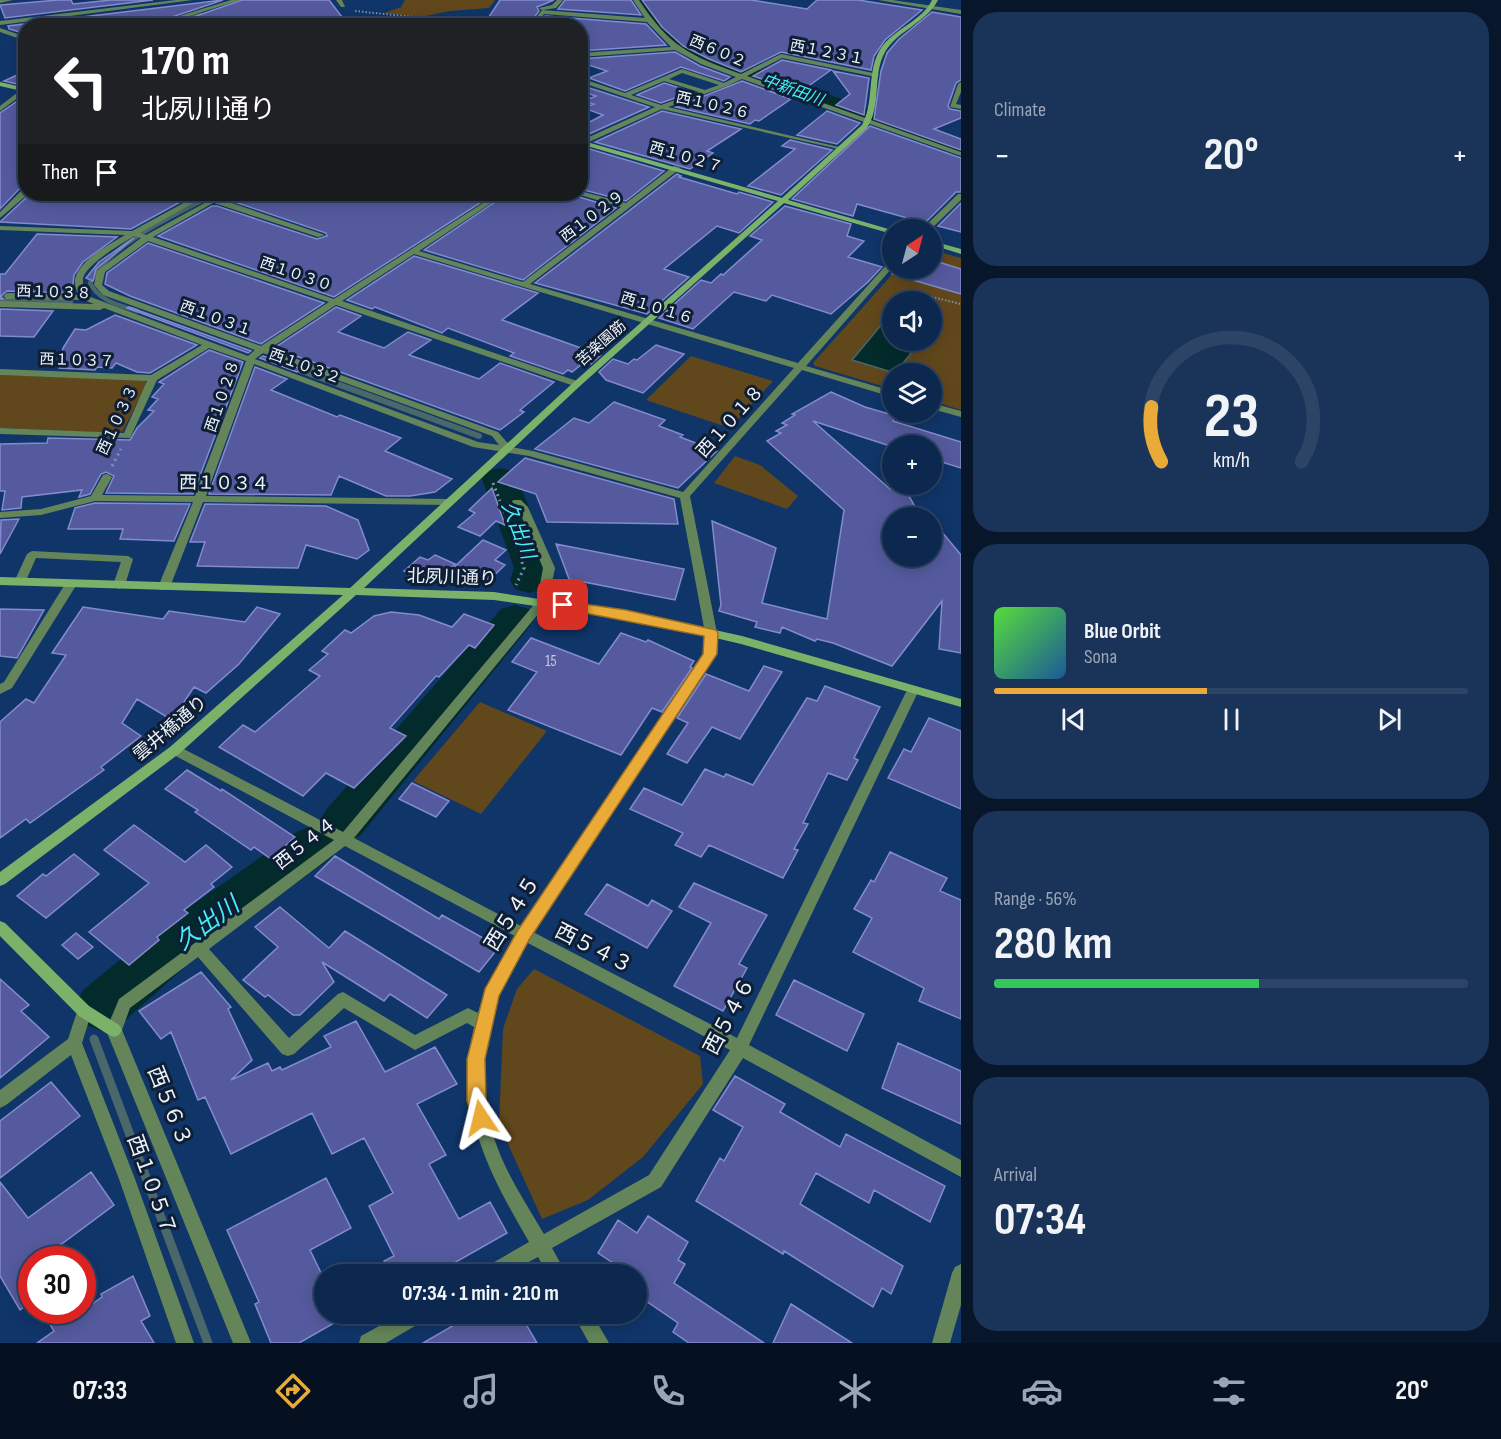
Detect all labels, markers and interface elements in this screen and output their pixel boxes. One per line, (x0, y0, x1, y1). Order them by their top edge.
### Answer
street label: 西６０２ (686, 31, 749, 72)
text: 170 m (141, 36, 230, 87)
street label: 西１２３１ (788, 36, 866, 69)
icon: left (42, 42, 120, 120)
water label: 中新田川 (759, 71, 828, 111)
street label: 西１０２６ (674, 88, 752, 123)
text: 北夙川通り (141, 94, 276, 126)
text: Climate (994, 98, 1046, 122)
text: 20° (1203, 128, 1259, 183)
text: − (994, 136, 1010, 176)
text: + (1452, 136, 1468, 176)
street label: 西１０２７ (647, 138, 725, 177)
icon: arrive (90, 156, 123, 189)
text: Then (42, 159, 78, 186)
street label: 西１０２９ (557, 186, 628, 247)
north arrow (882, 219, 942, 279)
map controls (882, 219, 942, 567)
street label: 西１０３０ (257, 253, 334, 296)
street label: 西１０３８ (16, 282, 92, 303)
street label: 西１０１６ (618, 288, 696, 329)
button: sound (882, 291, 942, 351)
street label: 西１０３１ (177, 297, 254, 340)
street label: 苦楽園筋 (572, 317, 630, 370)
street label: 西１０３２ (266, 345, 343, 388)
street label: 西１０３７ (39, 350, 115, 371)
street label: 西１０２８ (201, 358, 244, 435)
button: layers (882, 363, 942, 423)
text: 23 (1203, 380, 1259, 455)
street label: 西１０１８ (692, 381, 768, 462)
street label: 西１０３３ (93, 382, 142, 458)
button: + (882, 435, 942, 495)
text: km/h (1212, 449, 1250, 474)
street label: 西１０３４ (179, 472, 269, 495)
water label: 久出川 (496, 498, 541, 565)
button: − (882, 507, 942, 567)
street label: 北夙川通り (407, 565, 497, 590)
pin (537, 579, 588, 630)
icon: arrive (546, 588, 579, 621)
text: Blue Orbit (1084, 618, 1161, 645)
text: Sona (1084, 645, 1117, 669)
house number: 15 (545, 652, 557, 671)
street label: 雲井橋通り (129, 691, 212, 765)
icon: previous (1057, 703, 1090, 736)
icon: pause (1215, 703, 1248, 736)
icon: next (1373, 703, 1406, 736)
street label: 西５４４ (270, 813, 340, 874)
street label: 西５４５ (480, 871, 545, 956)
text: Range · 56% (994, 887, 1077, 911)
water label: 久出川 (170, 889, 247, 956)
text: 280 km (994, 917, 1112, 972)
street label: 西５４３ (551, 918, 637, 979)
street label: 西５４６ (699, 973, 760, 1059)
street label: 西５６３ (142, 1063, 197, 1150)
position arrow (449, 1086, 513, 1150)
street label: 西１０５７ (122, 1132, 181, 1239)
text: Arrival (994, 1163, 1037, 1187)
text: 07:34 (994, 1193, 1086, 1248)
speed limit sign: 30 (18, 1246, 96, 1324)
text: 07:34 · 1 min · 210 m (402, 1280, 559, 1307)
icon: directions (272, 1370, 314, 1412)
icon: music (460, 1370, 502, 1412)
icon: phone (647, 1370, 689, 1412)
icon: climate (834, 1370, 876, 1412)
icon: car (1021, 1370, 1063, 1412)
icon: filters (1208, 1370, 1250, 1412)
text: 07:33 (73, 1375, 127, 1407)
text: 20° (1395, 1375, 1428, 1407)

